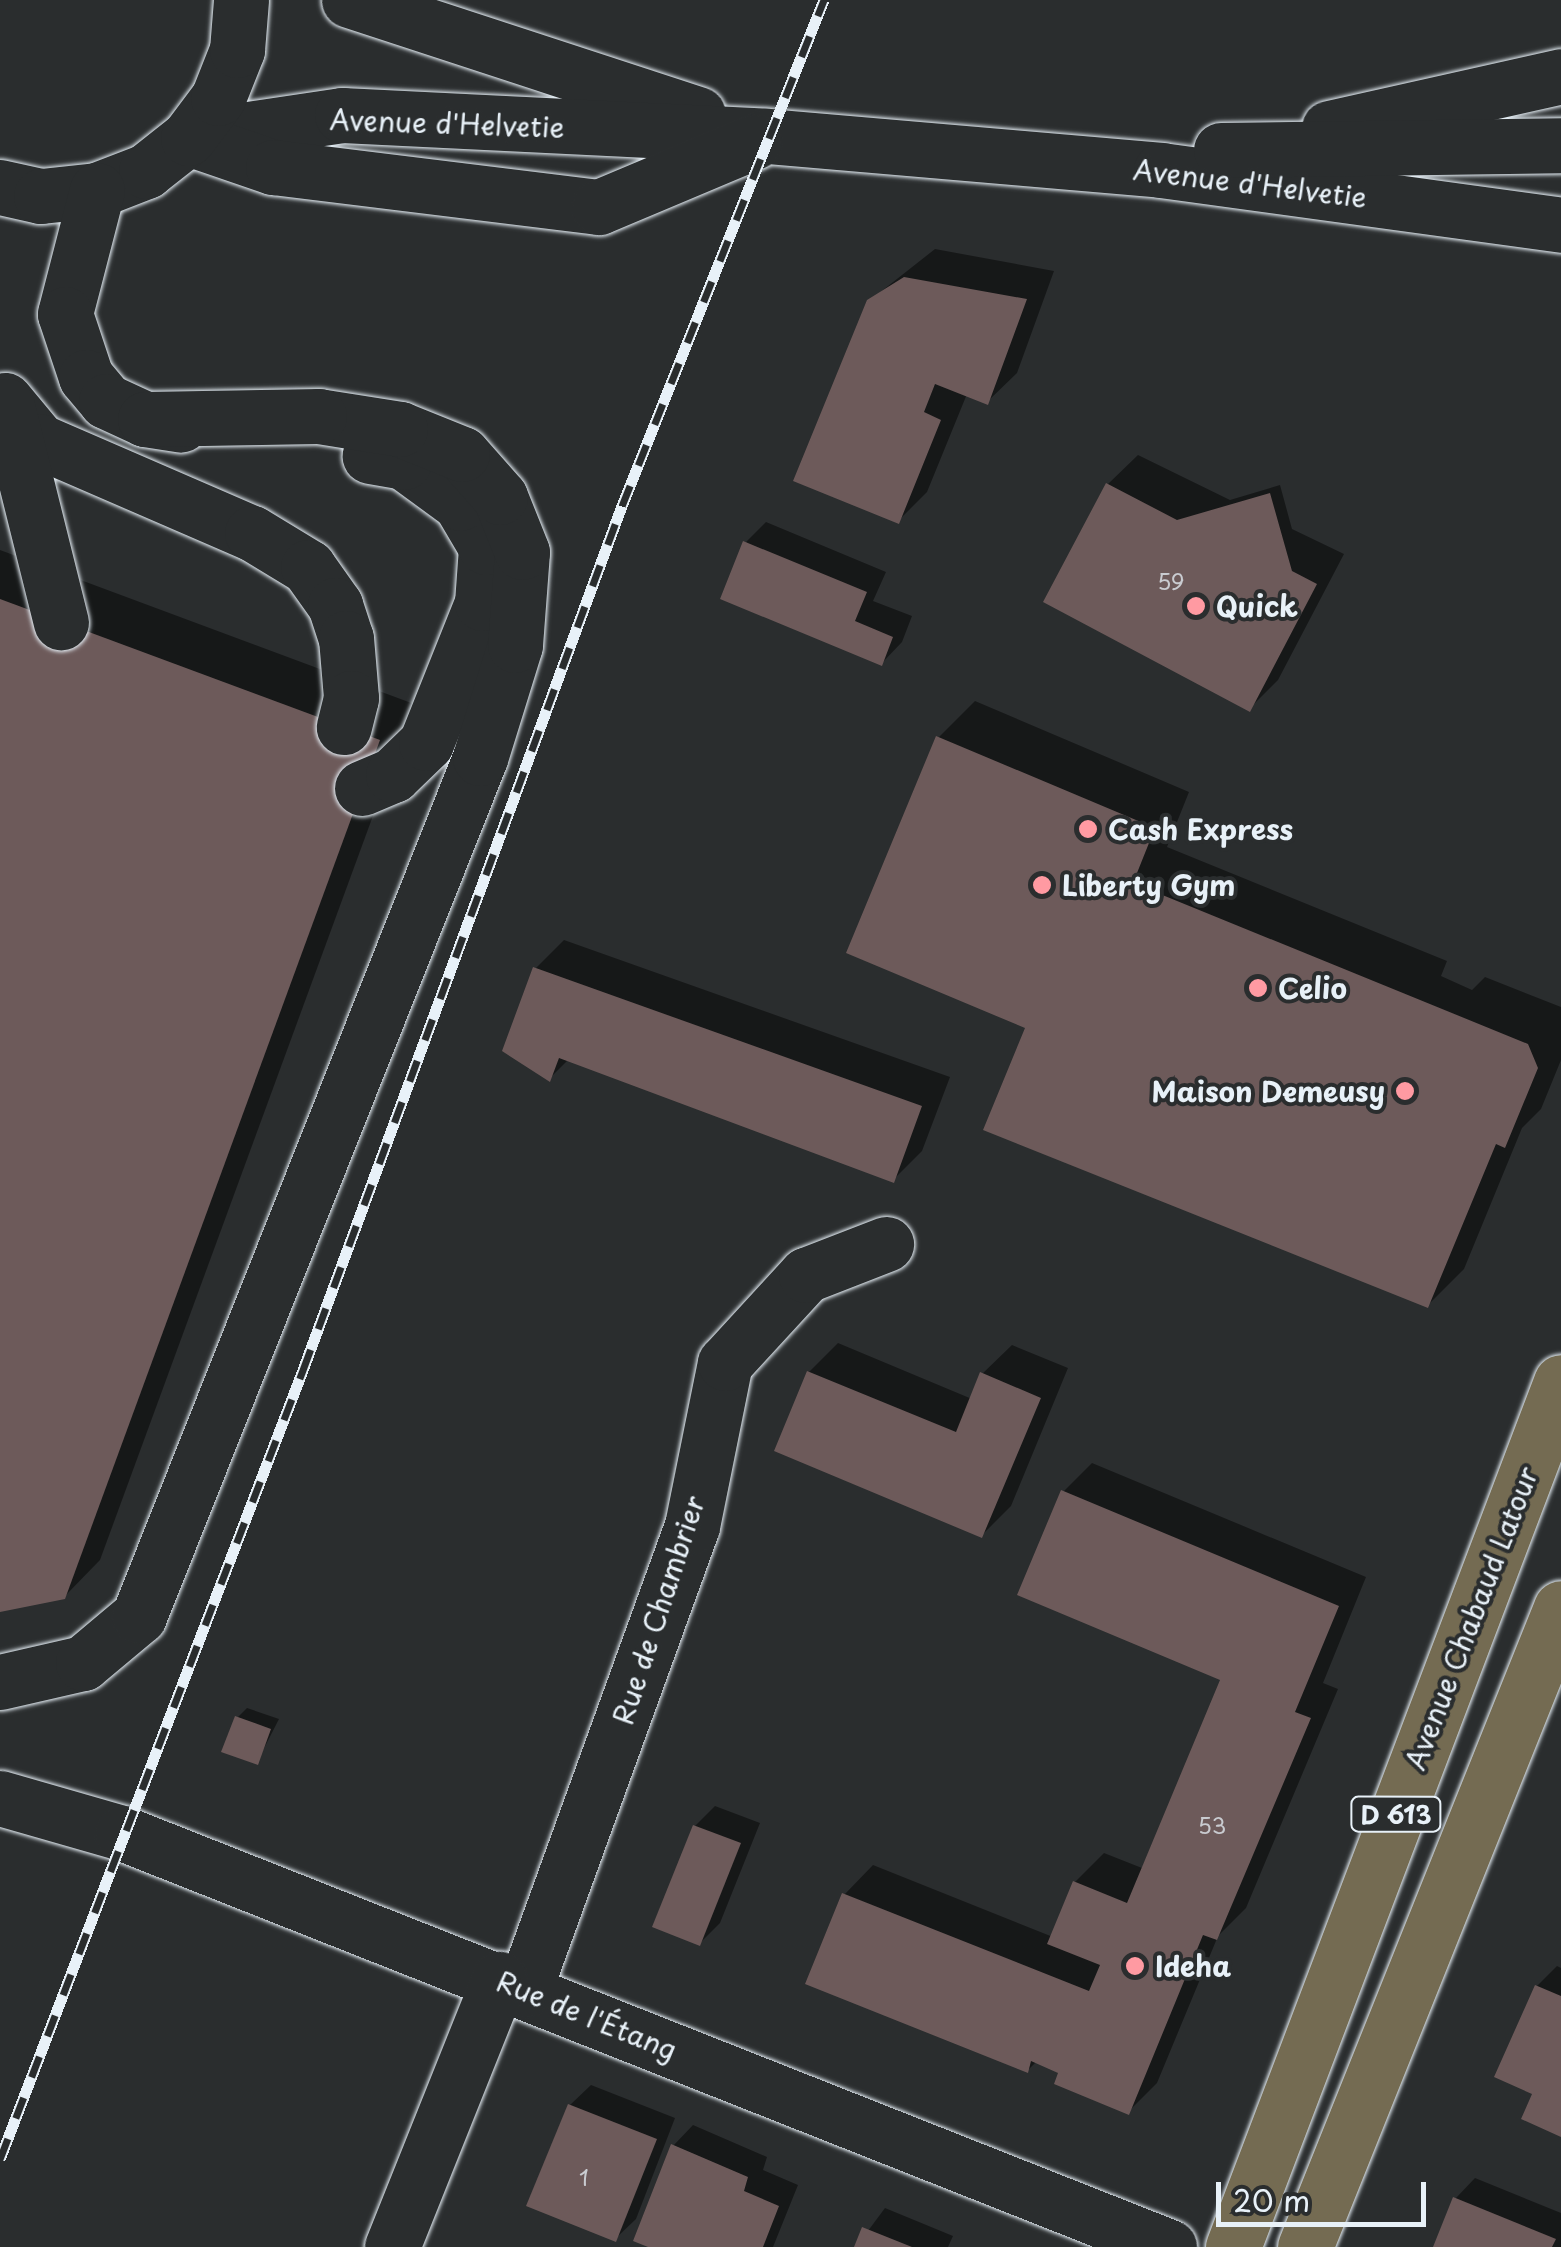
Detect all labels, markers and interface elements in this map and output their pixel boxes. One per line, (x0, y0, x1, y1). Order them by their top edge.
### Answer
street label: Avenue d'Helvetie (330, 102, 564, 144)
street label: Avenue d'Helvetie (1132, 152, 1368, 214)
house number: 59 (1157, 568, 1185, 594)
place label: Quick (1216, 589, 1298, 623)
marker: Quick (1185, 595, 1207, 617)
place label: Cash Express (1108, 812, 1292, 846)
marker: Cash Express (1077, 818, 1099, 840)
place label: Liberty Gym (1062, 868, 1236, 902)
marker: Liberty Gym (1031, 874, 1053, 896)
place label: Celio (1278, 971, 1347, 1005)
marker: Celio (1247, 977, 1269, 999)
place label: Maison Demeusy (1150, 1074, 1385, 1108)
marker: Maison Demeusy (1394, 1080, 1416, 1102)
street label: Avenue Chabaud Latour (1398, 1462, 1544, 1774)
street label: Rue de Chambrier (604, 1489, 712, 1731)
road number: D 613 (1348, 1794, 1444, 1834)
house number: 53 (1198, 1812, 1226, 1838)
place label: Ideha (1155, 1949, 1231, 1983)
marker: Ideha (1124, 1955, 1146, 1977)
street label: Rue de l'Étang (490, 1963, 684, 2067)
scale bar (1221, 2162, 1431, 2224)
house number: 1 (579, 2164, 589, 2190)
text: 20 m (1233, 2177, 1310, 2222)

